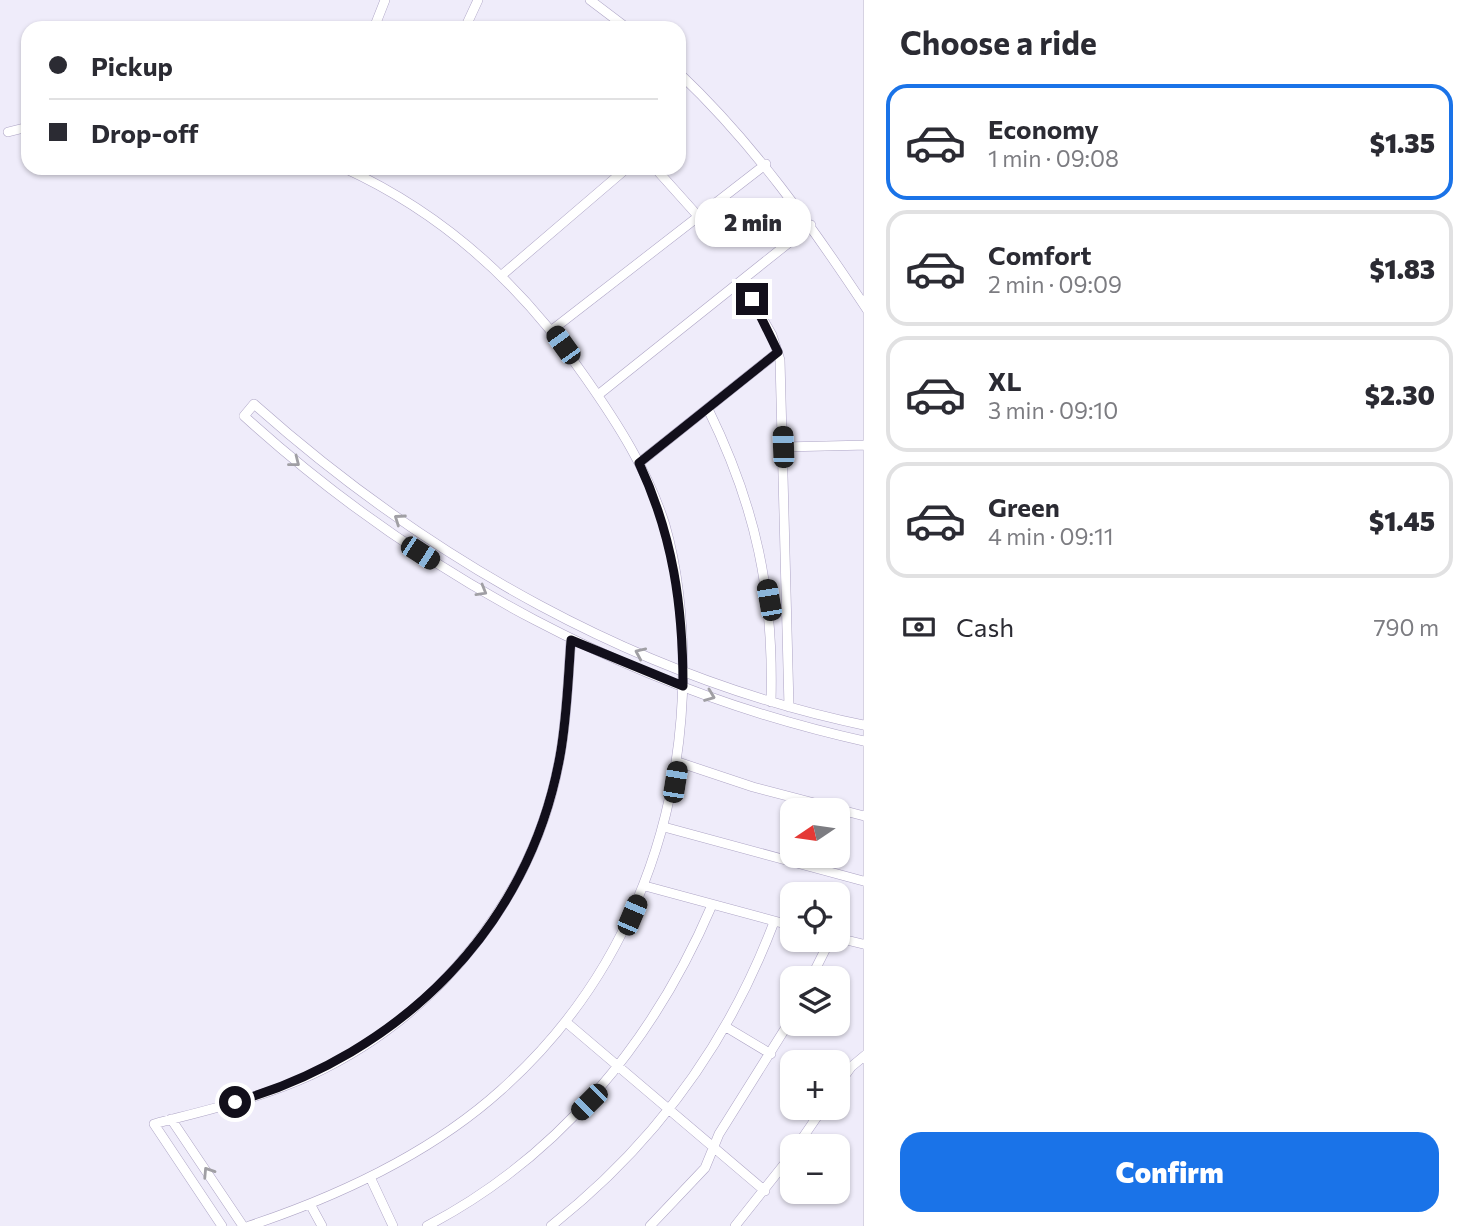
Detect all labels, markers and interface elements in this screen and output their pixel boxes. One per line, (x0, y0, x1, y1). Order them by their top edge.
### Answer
text: Choose a ride (900, 22, 1097, 62)
text: Pickup (91, 50, 173, 81)
icon: car (904, 111, 967, 174)
text: Economy (988, 113, 1099, 144)
text: Drop-off (91, 117, 198, 148)
text: $1.35 (1370, 127, 1435, 158)
text: 1 min · 09:08 (988, 144, 1119, 172)
callout: 2 min (694, 198, 810, 246)
text: 2 min (724, 208, 782, 236)
icon: car (904, 237, 967, 300)
text: Comfort (988, 239, 1091, 270)
text: $1.83 (1369, 253, 1435, 284)
text: 2 min · 09:09 (988, 270, 1122, 298)
route end (736, 283, 768, 315)
car (543, 322, 584, 368)
icon: car (904, 363, 967, 426)
text: XL (988, 365, 1022, 396)
text: $2.30 (1365, 379, 1435, 410)
text: 3 min · 09:10 (988, 396, 1118, 424)
car (772, 426, 795, 468)
one-way arrow (287, 453, 299, 466)
icon: car (904, 489, 967, 552)
text: Green (988, 491, 1060, 522)
text: $1.45 (1369, 505, 1435, 536)
one-way arrow (394, 515, 407, 527)
text: 4 min · 09:11 (988, 522, 1114, 550)
car (397, 533, 444, 573)
car (756, 577, 783, 623)
one-way arrow (474, 583, 487, 596)
icon: cash (900, 608, 938, 646)
text: Cash (956, 611, 1014, 642)
text: 790 m (1373, 613, 1439, 641)
one-way arrow (635, 647, 647, 661)
one-way arrow (703, 688, 715, 702)
car (662, 760, 689, 804)
north arrow (780, 798, 850, 868)
map controls (780, 798, 850, 1204)
button: locate (780, 882, 850, 952)
car (615, 892, 650, 938)
button: layers (780, 966, 850, 1036)
button: + (780, 1050, 850, 1120)
car (567, 1080, 612, 1124)
route start (219, 1086, 251, 1118)
button: Confirm (900, 1132, 1439, 1212)
button: − (780, 1134, 850, 1204)
one-way arrow (204, 1167, 217, 1180)

